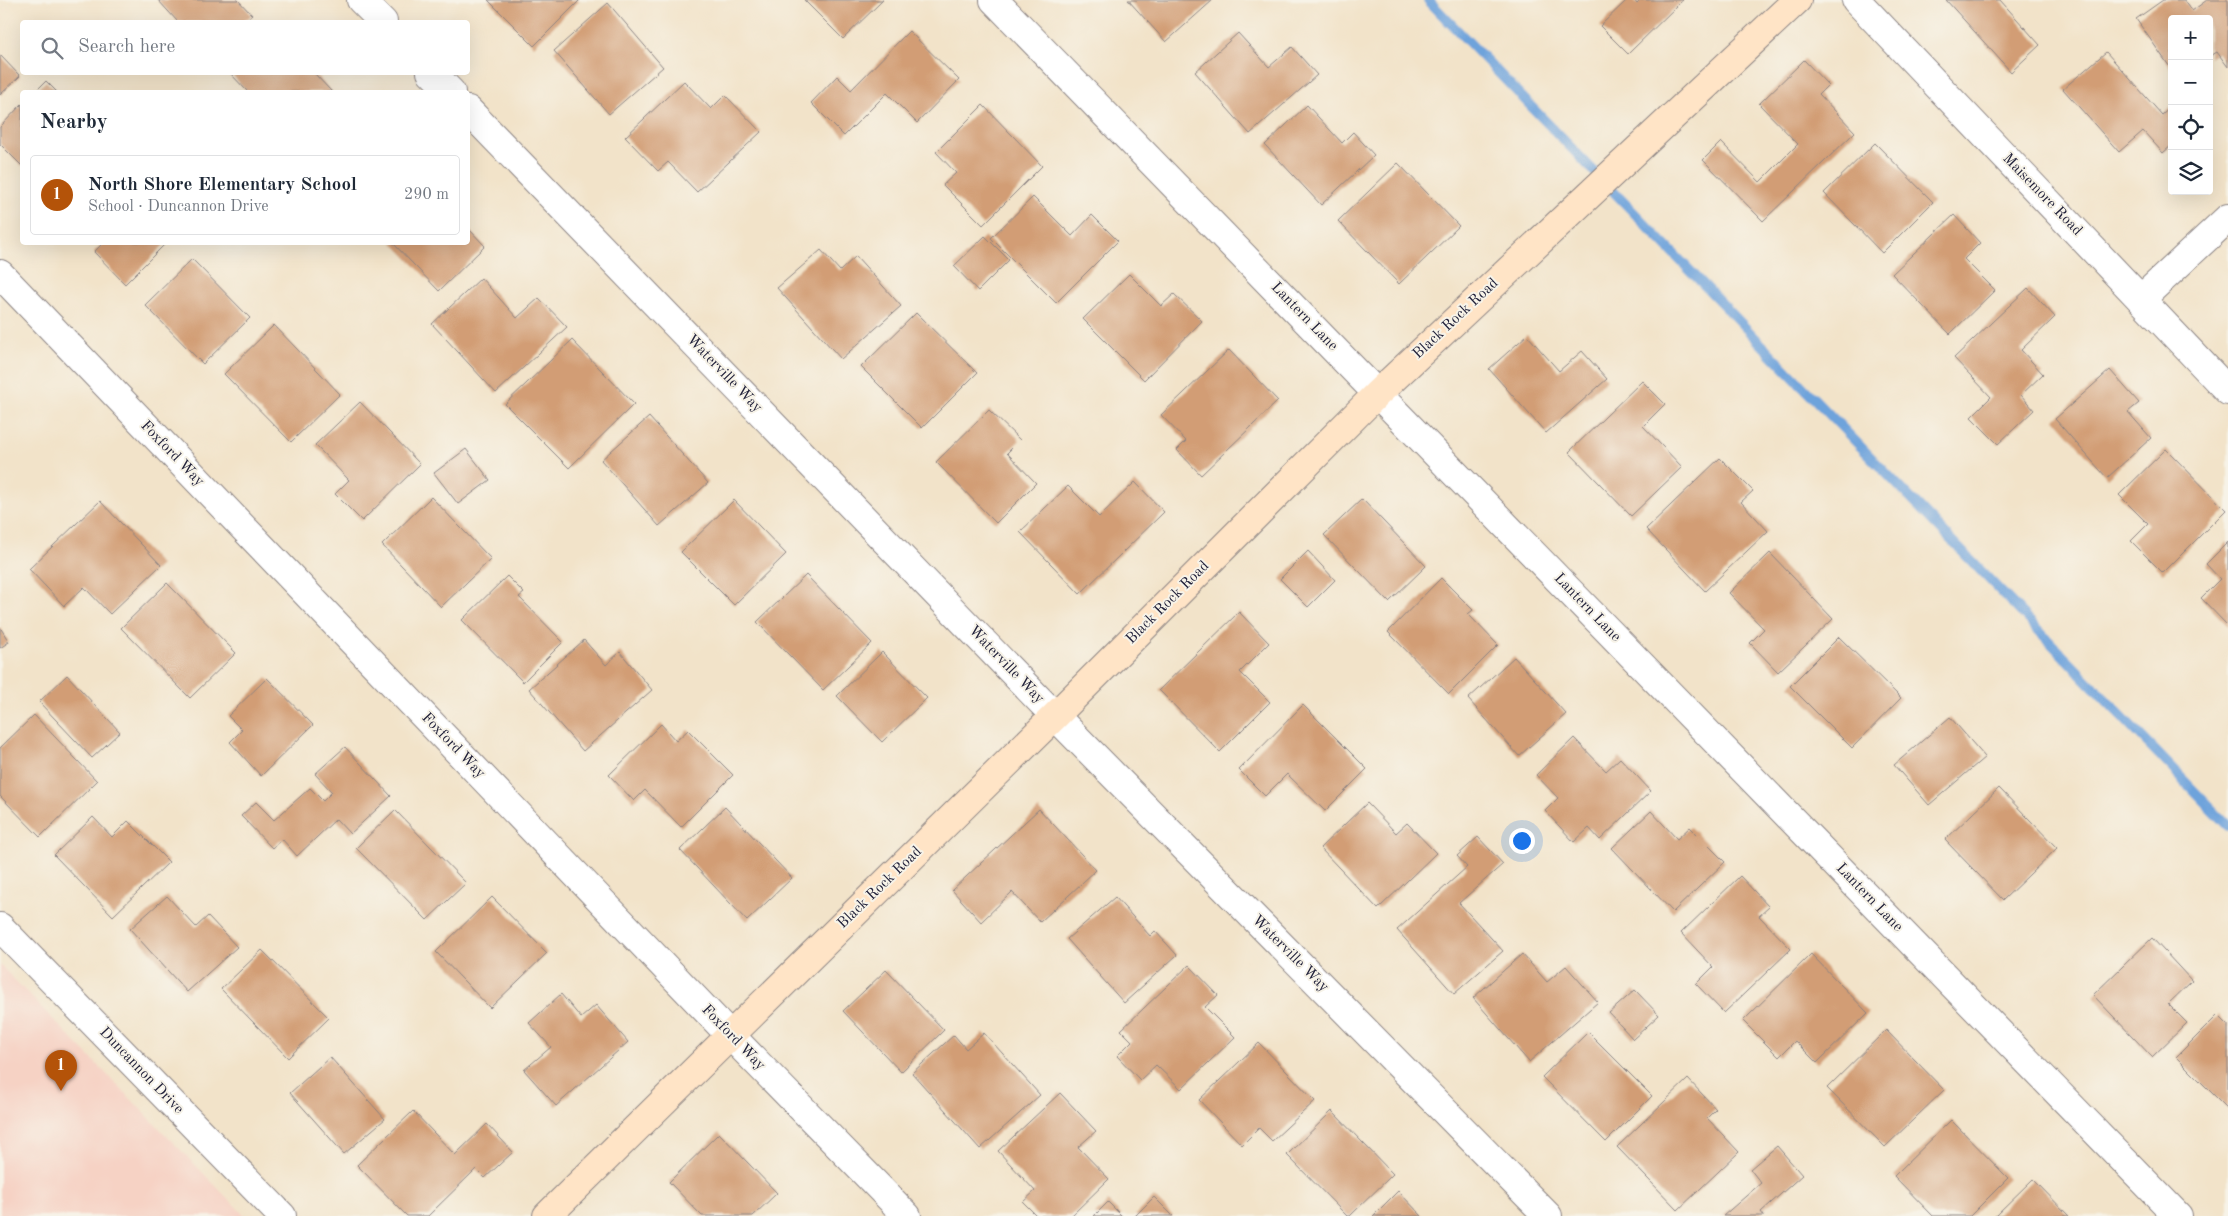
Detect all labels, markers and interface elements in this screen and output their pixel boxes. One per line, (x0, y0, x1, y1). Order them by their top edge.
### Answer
map controls (2168, 15, 2213, 195)
button: + (2168, 15, 2213, 60)
search box (20, 20, 470, 75)
icon: search (38, 34, 66, 62)
text: Search here (78, 38, 175, 57)
button: − (2168, 60, 2213, 105)
button: locate (2168, 105, 2213, 150)
text: Nearby (40, 112, 108, 133)
button: layers (2168, 150, 2213, 195)
street label: Maisemore Road (1999, 151, 2085, 239)
text: North Shore Elementary School (88, 176, 357, 195)
text: 1 (52, 187, 62, 203)
text: 290 m (404, 187, 449, 203)
text: School · Duncannon Drive (88, 199, 269, 215)
street label: Black Rock Road (1410, 276, 1502, 362)
street label: Lantern Lane (1268, 280, 1340, 354)
street label: Waterville Way (683, 332, 765, 416)
street label: Foxford Way (137, 418, 207, 490)
street label: Black Rock Road (1124, 559, 1212, 647)
street label: Lantern Lane (1551, 571, 1623, 645)
street label: Waterville Way (965, 623, 1047, 707)
street label: Foxford Way (418, 710, 488, 782)
your location (1509, 828, 1535, 854)
street label: Black Rock Road (835, 844, 925, 932)
street label: Lantern Lane (1833, 861, 1905, 935)
street label: Waterville Way (1249, 913, 1331, 995)
street label: Foxford Way (698, 1002, 768, 1074)
street label: Duncannon Drive (96, 1025, 186, 1117)
pin: 1 (45, 1050, 77, 1091)

